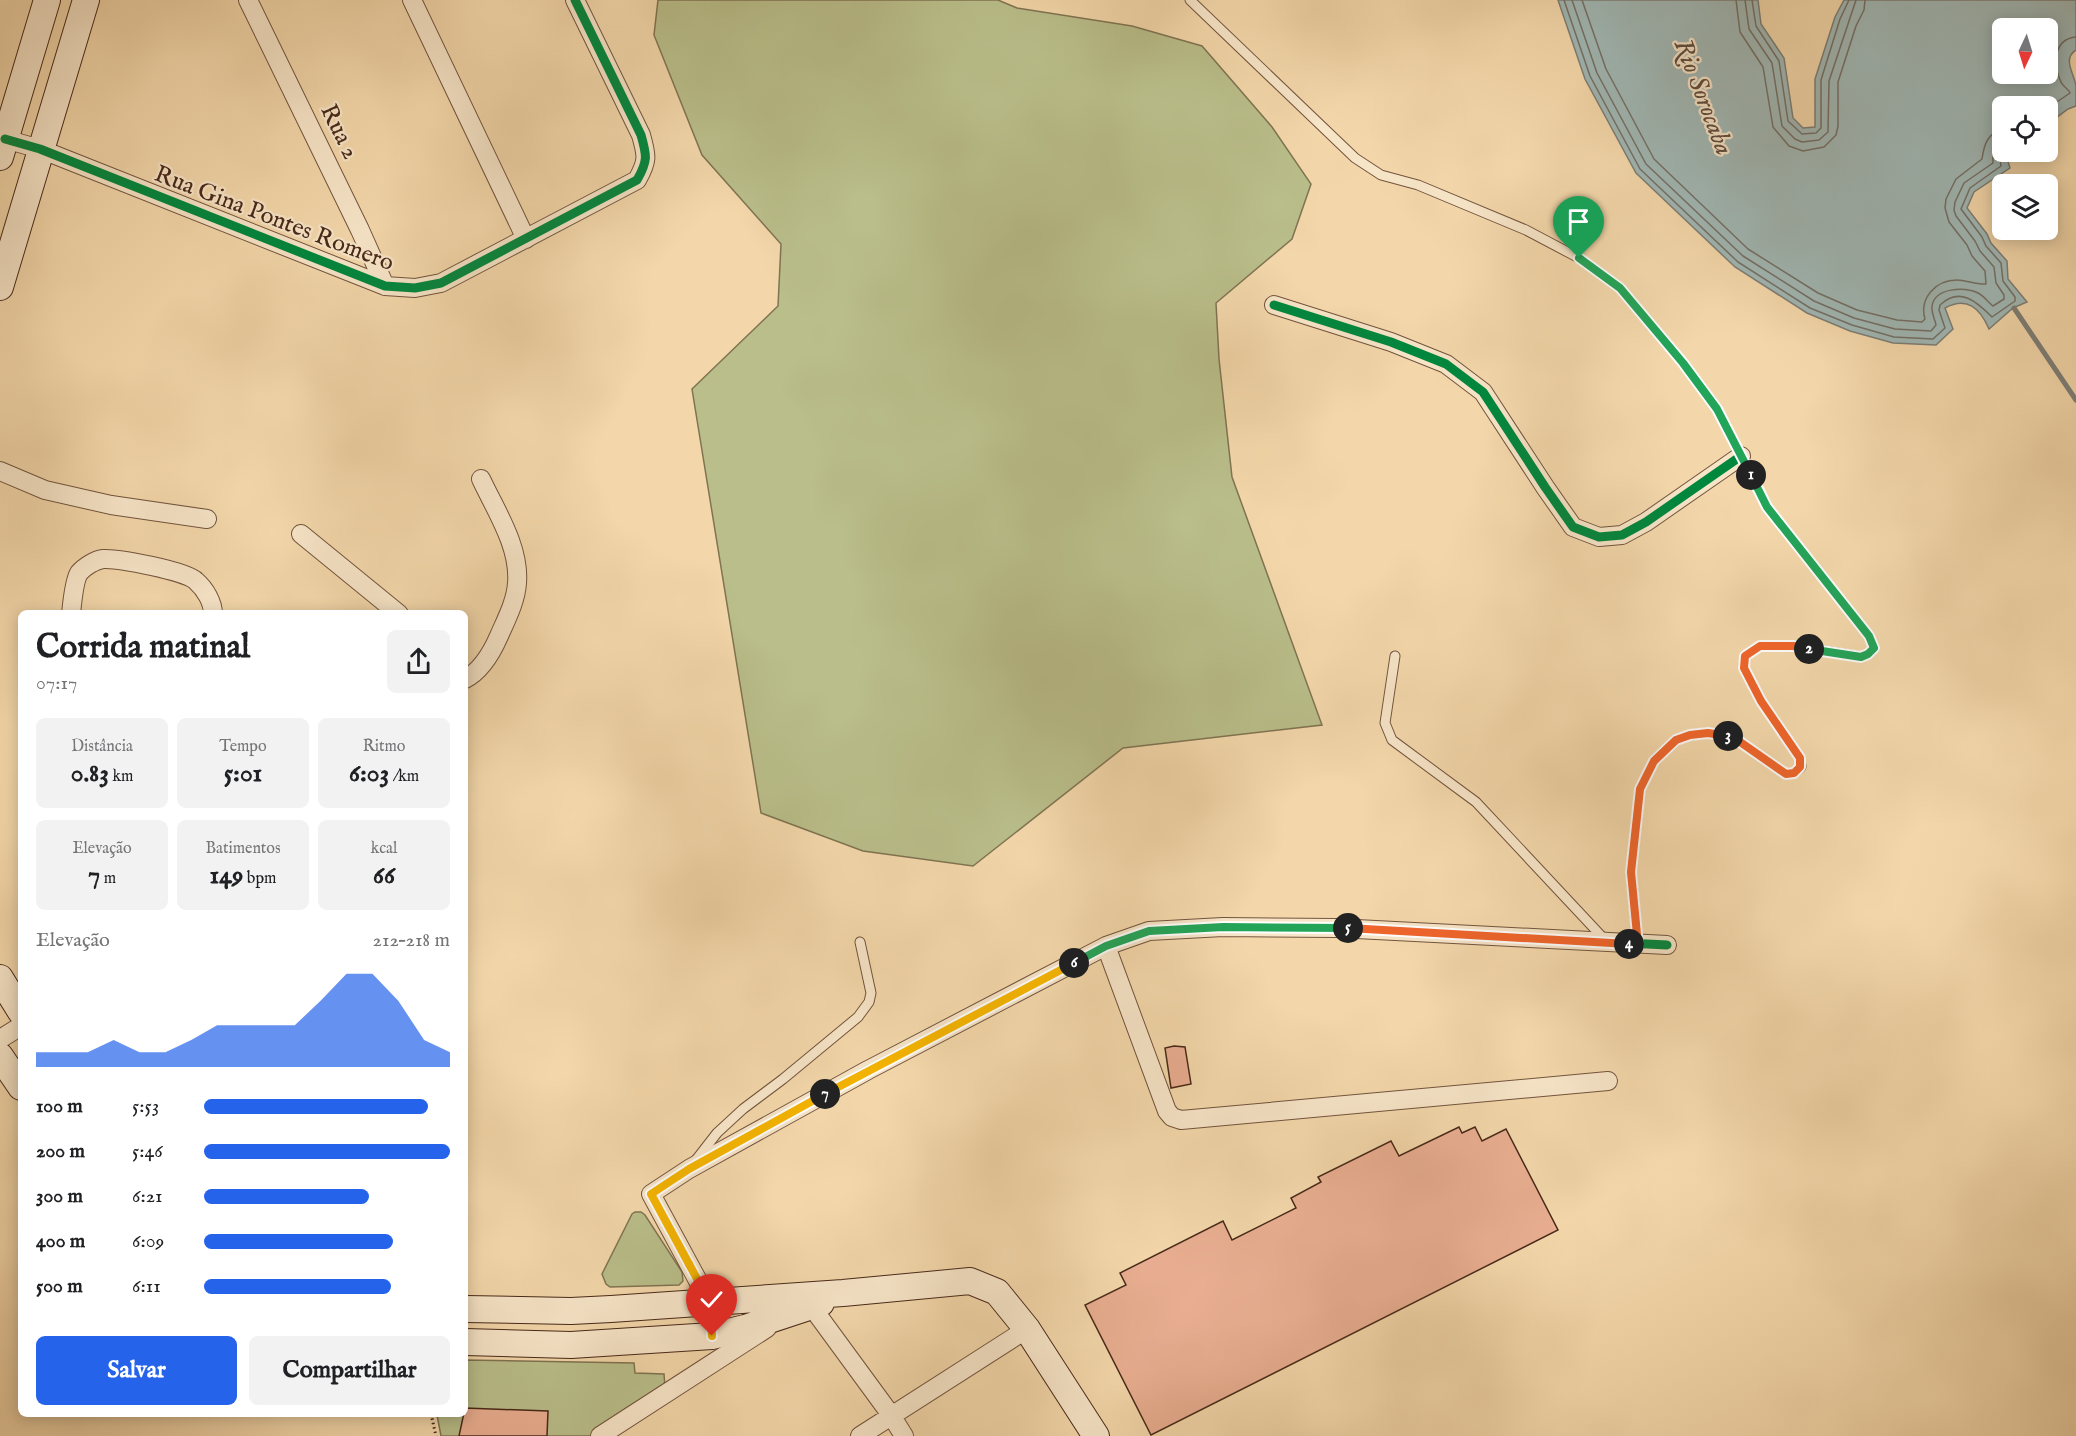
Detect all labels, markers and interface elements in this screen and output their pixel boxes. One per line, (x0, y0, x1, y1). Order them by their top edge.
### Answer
north arrow (1992, 18, 2058, 84)
map controls (1992, 18, 2058, 240)
water label: Rio Sorocaba (1666, 34, 1740, 160)
button: locate (1992, 96, 2058, 162)
street label: Rua 2 (312, 99, 366, 165)
street label: Rua Gina Pontes Romero (150, 159, 398, 279)
button: layers (1992, 174, 2058, 240)
pin (1553, 196, 1604, 258)
icon: arrive (1562, 205, 1595, 238)
pin: 1 (1736, 460, 1766, 490)
text: 1 (1748, 465, 1754, 485)
text: Corrida matinal (36, 627, 250, 669)
button: share (387, 630, 450, 693)
pin: 2 (1794, 634, 1824, 664)
text: 2 (1805, 639, 1813, 659)
text: 07:17 (36, 671, 77, 696)
pin: 3 (1713, 721, 1743, 751)
text: 3 (1725, 726, 1731, 746)
text: Distância (71, 737, 133, 757)
text: Tempo (219, 737, 267, 757)
text: Ritmo (363, 737, 405, 757)
text: 0.83 (71, 757, 109, 790)
text: 5:01 (224, 757, 262, 790)
text: 6:03 (349, 757, 389, 790)
text: km (109, 767, 133, 787)
text: /km (389, 767, 419, 787)
text: Elevação (72, 839, 132, 859)
text: Batimentos (205, 839, 281, 859)
text: kcal (371, 839, 397, 859)
text: 7 (88, 859, 100, 892)
text: 149 (210, 859, 243, 892)
text: 66 (373, 859, 395, 892)
text: m (100, 869, 116, 889)
text: bpm (243, 869, 276, 889)
pin: 5 (1333, 913, 1363, 943)
text: 5 (1345, 918, 1351, 938)
text: Elevação (36, 928, 110, 953)
text: 212–218 m (373, 928, 450, 953)
pin: 4 (1614, 929, 1644, 959)
text: 4 (1625, 934, 1633, 954)
pin: 6 (1059, 948, 1089, 978)
text: 6 (1071, 953, 1077, 973)
pin: 7 (810, 1079, 840, 1109)
text: 7 (821, 1084, 829, 1104)
text: 100 m (36, 1094, 83, 1119)
text: 5:53 (132, 1094, 159, 1119)
text: 200 m (36, 1139, 85, 1164)
text: 5:46 (132, 1139, 163, 1164)
text: 300 m (36, 1184, 83, 1209)
text: 6:21 (132, 1184, 163, 1209)
text: 400 m (36, 1229, 85, 1254)
text: 6:09 (132, 1229, 164, 1254)
text: 500 m (36, 1274, 83, 1299)
text: 6:11 (132, 1274, 161, 1299)
pin (686, 1274, 737, 1336)
icon: check (695, 1283, 728, 1316)
button: Salvar (36, 1336, 237, 1405)
button: Compartilhar (249, 1336, 450, 1405)

